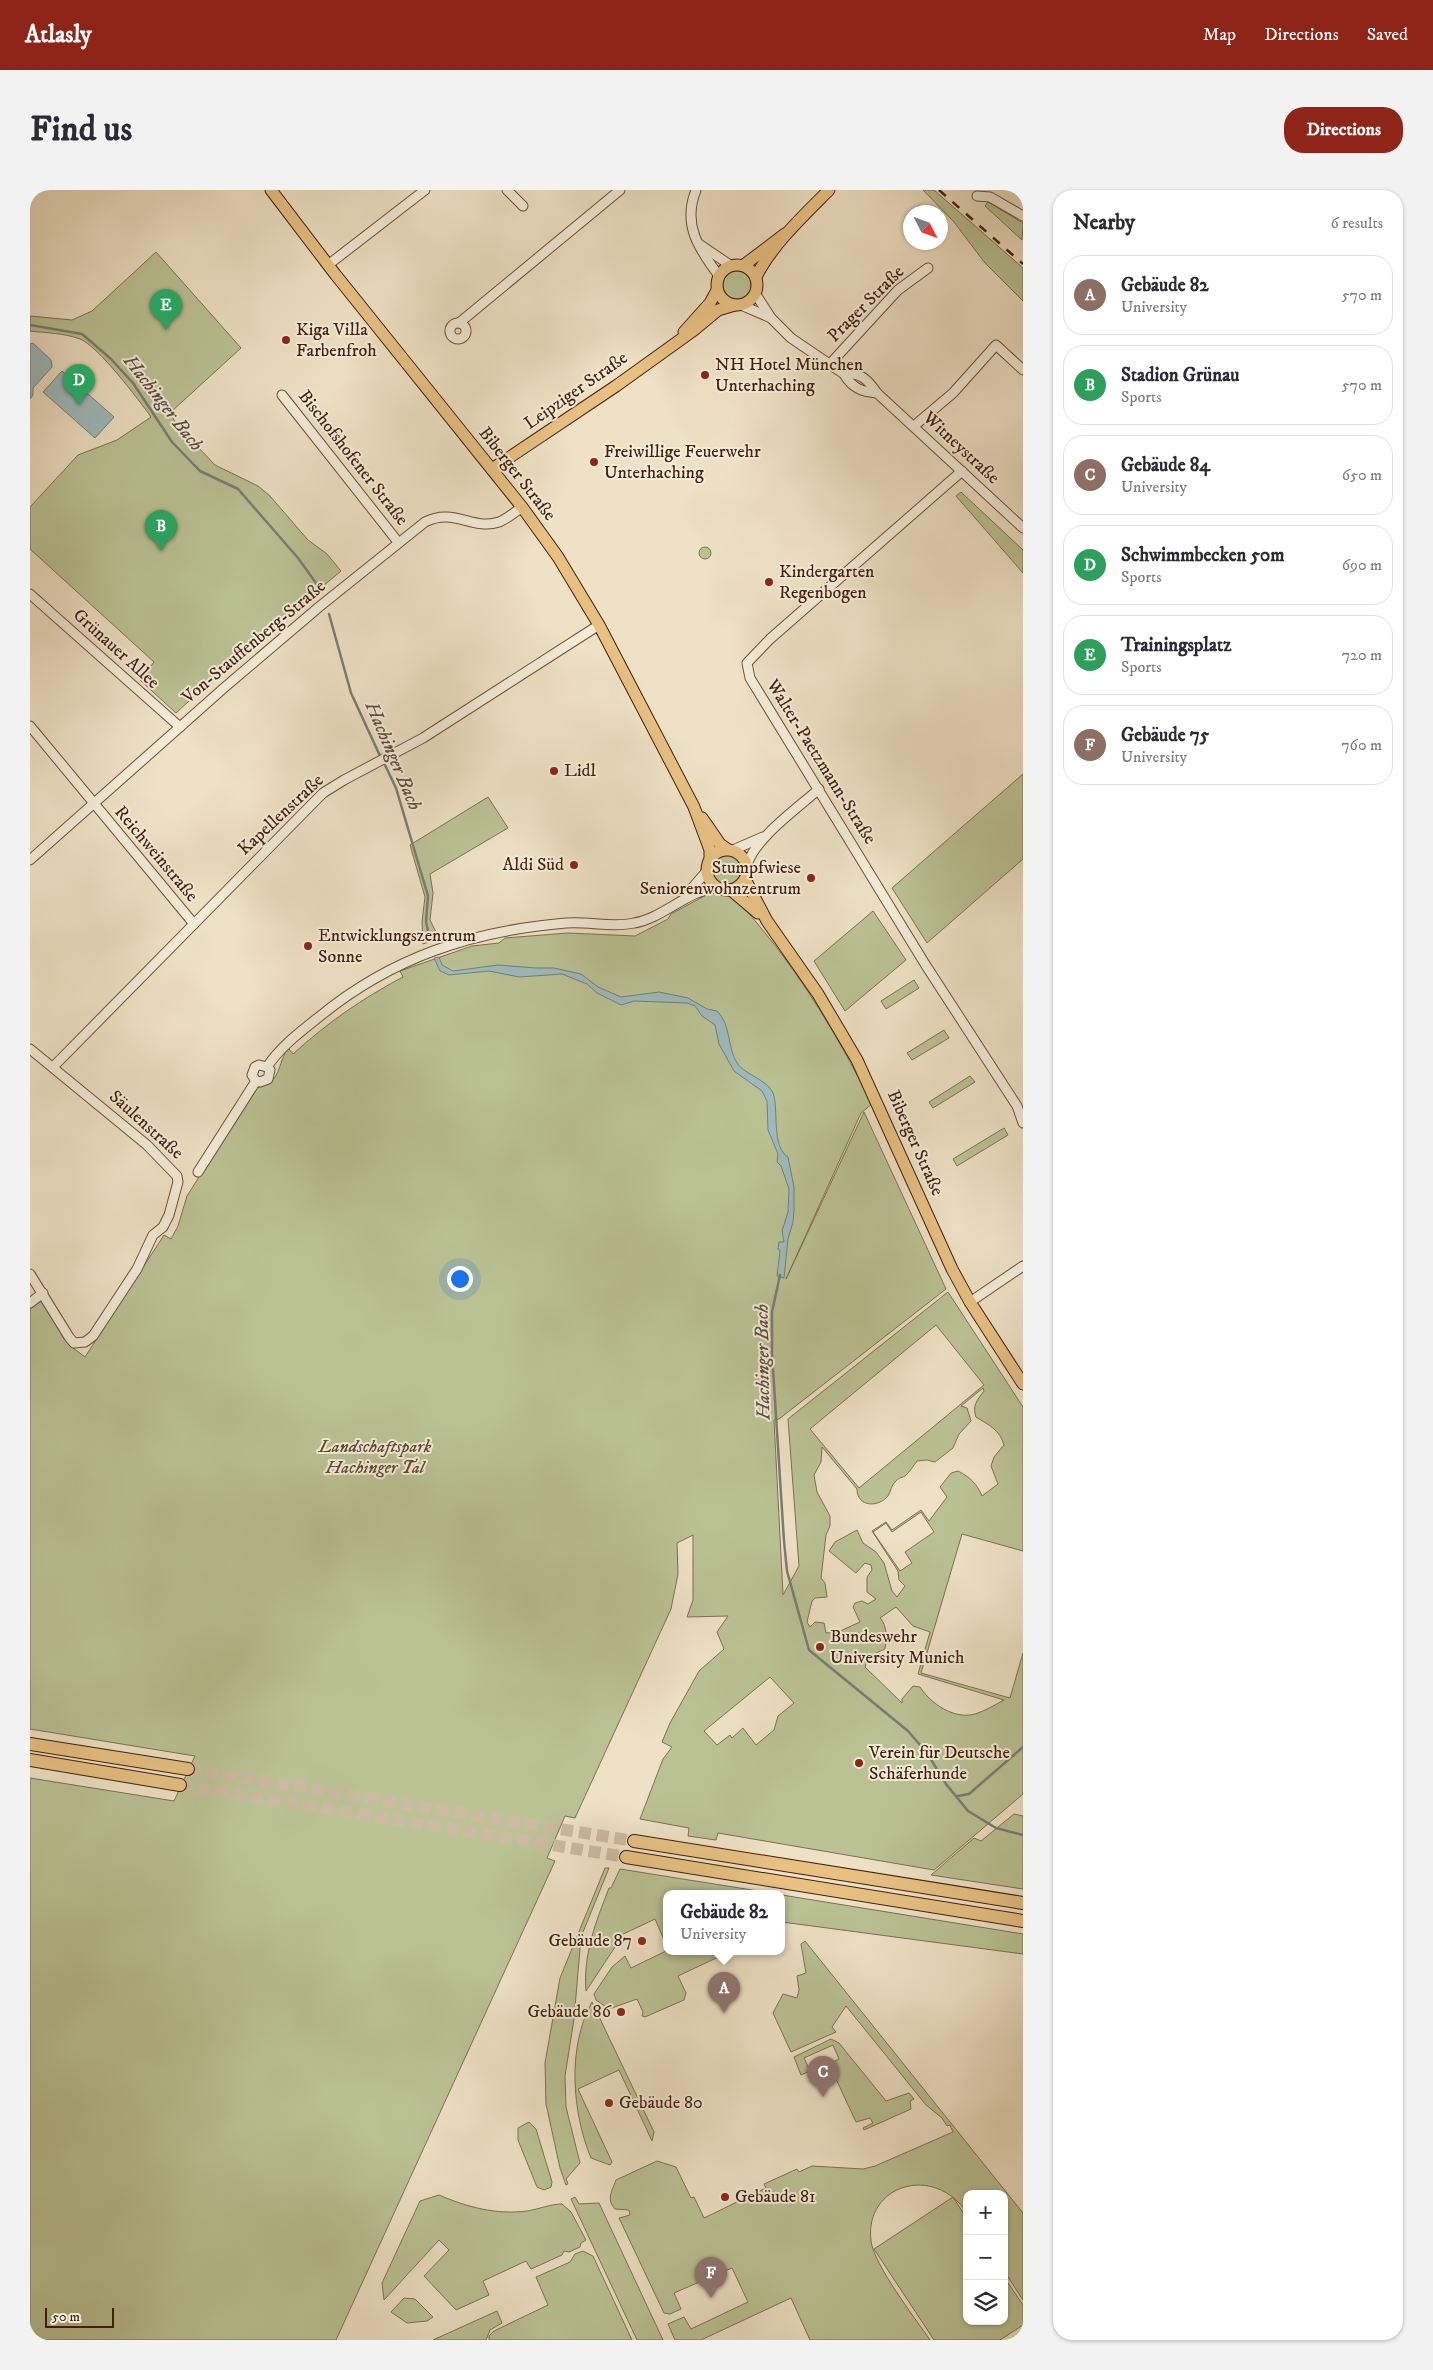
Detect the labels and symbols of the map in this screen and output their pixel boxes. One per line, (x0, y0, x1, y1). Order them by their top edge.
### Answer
north arrow (903, 205, 948, 250)
street label: Prager Straße (823, 261, 909, 347)
pin: E (150, 289, 182, 330)
place label: Kiga Villa Farbenfroh (296, 319, 377, 362)
marker: Kiga Villa Farbenfroh (280, 334, 292, 346)
street label: Leipziger Straße (520, 347, 632, 435)
water label: Hachinger Bach (118, 349, 208, 456)
place label: NH Hotel München Unterhaching (715, 354, 864, 397)
pin: D (63, 364, 95, 405)
marker: NH Hotel München Unterhaching (699, 369, 711, 381)
street label: Bischofshofener Straße (293, 386, 413, 530)
street label: Witneystraße (917, 406, 1004, 489)
street label: Biberger Straße (473, 423, 561, 525)
place label: Freiwillige Feuerwehr Unterhaching (604, 441, 761, 484)
marker: Freiwillige Feuerwehr Unterhaching (588, 456, 600, 468)
pin: B (145, 510, 177, 551)
place label: Kindergarten Regenbogen (779, 561, 875, 604)
street label: Von-Stauffenberg-Straße (177, 575, 330, 709)
marker: Kindergarten Regenbogen (763, 576, 775, 588)
street label: Grünauer Allee (68, 604, 164, 694)
street label: Walter-Paetzmann-Straße (761, 675, 881, 848)
water label: Hachinger Bach (359, 697, 426, 814)
place label: Lidl (564, 760, 597, 782)
marker: Lidl (548, 765, 560, 777)
street label: Kapellenstraße (234, 770, 328, 860)
street label: Reichweinstraße (109, 802, 203, 906)
place label: Aldi Süd (503, 854, 564, 876)
place label: Stumpfwiese Seniorenwohnzentrum (640, 857, 801, 900)
marker: Aldi Süd (568, 859, 580, 871)
marker: Stumpfwiese Seniorenwohnzentrum (805, 872, 817, 884)
place label: Entwicklungszentrum Sonne (318, 925, 476, 968)
marker: Entwicklungszentrum Sonne (302, 940, 314, 952)
street label: Säulenstraße (104, 1086, 188, 1164)
street label: Biberger Straße (882, 1087, 948, 1199)
your location (447, 1266, 473, 1292)
water label: Hachinger Bach (750, 1303, 776, 1421)
park label: Landschaftspark Hachinger Tal (318, 1436, 432, 1479)
place label: Bundeswehr University Munich (830, 1626, 965, 1669)
marker: Bundeswehr University Munich (814, 1641, 826, 1653)
place label: Verein für Deutsche Schäferhunde (868, 1742, 1010, 1785)
marker: Verein für Deutsche Schäferhunde (853, 1757, 865, 1769)
place label: Gebäude 87 (548, 1930, 632, 1952)
marker: Gebäude 87 (636, 1935, 648, 1947)
pin: A (708, 1972, 740, 2013)
place label: Gebäude 86 (528, 2001, 612, 2023)
marker: Gebäude 86 (615, 2006, 627, 2018)
pin: C (807, 2056, 839, 2097)
place label: Gebäude 80 (619, 2092, 703, 2114)
marker: Gebäude 80 (603, 2097, 615, 2109)
place label: Gebäude 81 (735, 2186, 816, 2208)
marker: Gebäude 81 (719, 2191, 731, 2203)
pin: F (695, 2257, 727, 2298)
scale bar (45, 2305, 114, 2328)

